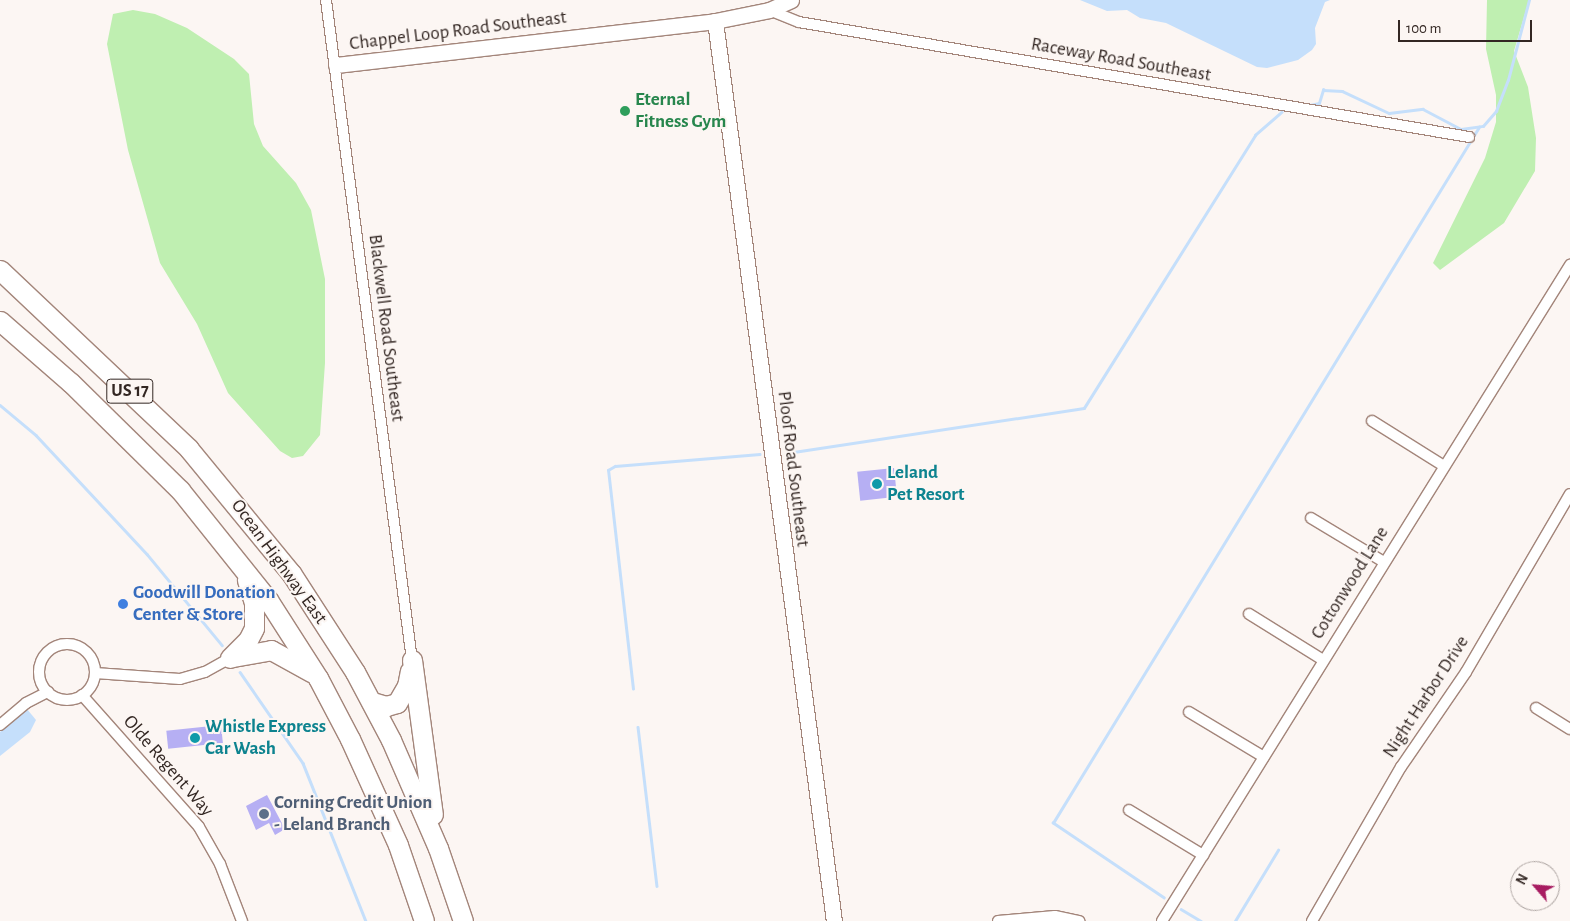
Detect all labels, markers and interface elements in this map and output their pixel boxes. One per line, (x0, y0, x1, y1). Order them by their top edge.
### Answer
street label: Chappel Loop Road Southeast (348, 6, 568, 56)
scale bar (1400, 10, 1534, 42)
text: 100 m (1406, 21, 1441, 36)
street label: Raceway Road Southeast (1029, 33, 1213, 87)
place label: Eternal Fitness Gym (635, 89, 726, 133)
marker: Eternal Fitness Gym (619, 105, 631, 117)
street label: Blackwell Road Southeast (363, 233, 409, 423)
road number: US 17 (106, 376, 154, 406)
street label: Ploof Road Southeast (772, 390, 814, 548)
place label: Leland Pet Resort (887, 462, 964, 506)
marker: Leland Pet Resort (871, 478, 883, 490)
street label: Ocean Highway East (226, 495, 332, 629)
street label: Cottonwood Lane (1306, 522, 1394, 644)
place label: Goodwill Donation Center & Store (133, 582, 275, 626)
marker: Goodwill Donation Center & Store (117, 598, 129, 610)
street label: Night Harbor Drive (1378, 632, 1474, 762)
street label: Olde Regent Way (118, 711, 218, 821)
place label: Whistle Express Car Wash (205, 716, 326, 760)
marker: Whistle Express Car Wash (189, 732, 201, 744)
place label: Corning Credit Union - Leland Branch (274, 792, 432, 836)
marker: Corning Credit Union - Leland Branch (258, 808, 270, 820)
north arrow (1510, 861, 1560, 911)
text: N (1514, 872, 1531, 887)

